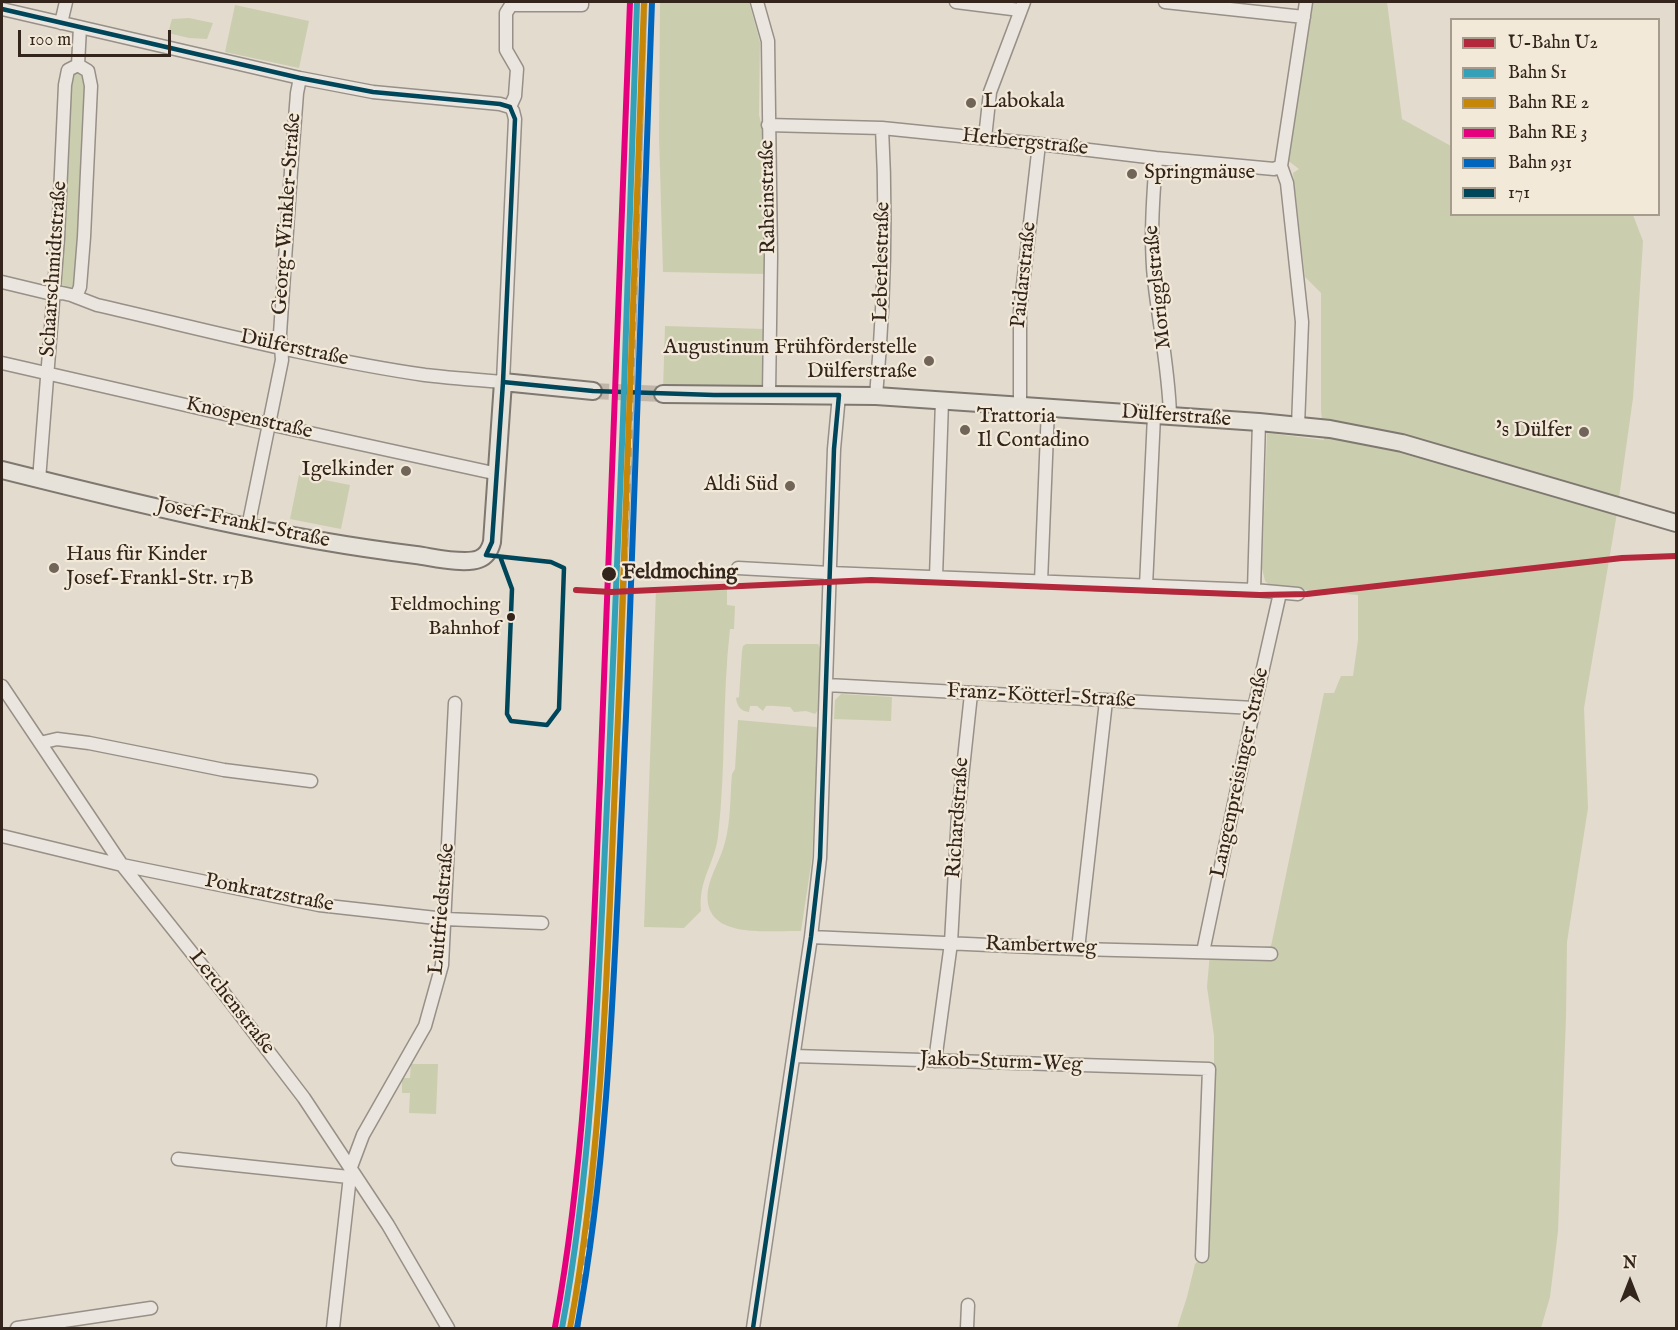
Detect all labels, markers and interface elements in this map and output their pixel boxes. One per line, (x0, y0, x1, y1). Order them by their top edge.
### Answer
scale bar (21, 18, 174, 56)
legend (1450, 18, 1660, 216)
text: 100 m (29, 29, 71, 52)
text: U-Bahn U2 (1508, 32, 1598, 55)
text: Bahn S1 (1508, 62, 1567, 85)
place label: Labokala (983, 90, 1065, 116)
text: Bahn RE 2 (1508, 92, 1589, 115)
marker: Labokala (964, 96, 978, 110)
street label: Georg-Winkler-Straße (268, 112, 308, 316)
text: Bahn RE 3 (1508, 122, 1588, 145)
street label: Herbergstraße (961, 124, 1089, 162)
street label: Raheinstraße (755, 140, 783, 254)
text: Bahn 931 (1508, 152, 1572, 175)
place label: Springmäuse (1144, 161, 1255, 187)
marker: Springmäuse (1125, 167, 1139, 181)
street label: Schaarschmidtstraße (36, 180, 74, 358)
text: 171 (1508, 182, 1530, 205)
street label: Leberlestraße (869, 202, 897, 322)
street label: Paidarstraße (1007, 221, 1043, 329)
street label: Morigglstraße (1140, 224, 1178, 350)
street label: Dülferstraße (237, 325, 351, 373)
place label: Augustinum Frühförderstelle Dülferstraße (664, 336, 917, 386)
marker: Augustinum Frühförderstelle Dülferstraße (922, 354, 936, 368)
street label: Knospenstraße (183, 392, 315, 446)
street label: Dülferstraße (1120, 401, 1232, 433)
place label: Trattoria Il Contadino (977, 405, 1089, 455)
place label: 's Dülfer (1496, 419, 1572, 445)
marker: Trattoria Il Contadino (958, 423, 972, 437)
marker: 's Dülfer (1577, 425, 1591, 439)
place label: Igelkinder (302, 458, 394, 484)
marker: Igelkinder (399, 464, 413, 478)
place label: Aldi Süd (704, 473, 778, 499)
marker: Aldi Süd (783, 479, 797, 493)
street label: Josef-Frankl-Straße (154, 493, 332, 555)
place label: Haus für Kinder Josef-Frankl-Str. 17B (66, 543, 254, 593)
marker: Haus für Kinder Josef-Frankl-Str. 17B (47, 561, 61, 575)
place label: Feldmoching (622, 561, 738, 587)
marker: Feldmoching (600, 565, 618, 583)
place label: Feldmoching Bahnhof (390, 594, 500, 641)
marker: Feldmoching Bahnhof (505, 611, 517, 623)
street label: Langenpreisinger Straße (1206, 666, 1276, 880)
street label: Franz-Kötterl-Straße (946, 679, 1136, 715)
street label: Richardstraße (942, 757, 976, 879)
street label: Luitfriedstraße (425, 842, 461, 976)
street label: Ponkratzstraße (202, 869, 336, 919)
street label: Rambertweg (985, 932, 1097, 962)
street label: Lerchenstraße (183, 946, 279, 1060)
street label: Jakob-Sturm-Weg (919, 1048, 1083, 1078)
north arrow (1600, 1252, 1660, 1312)
text: N (1623, 1254, 1637, 1274)

